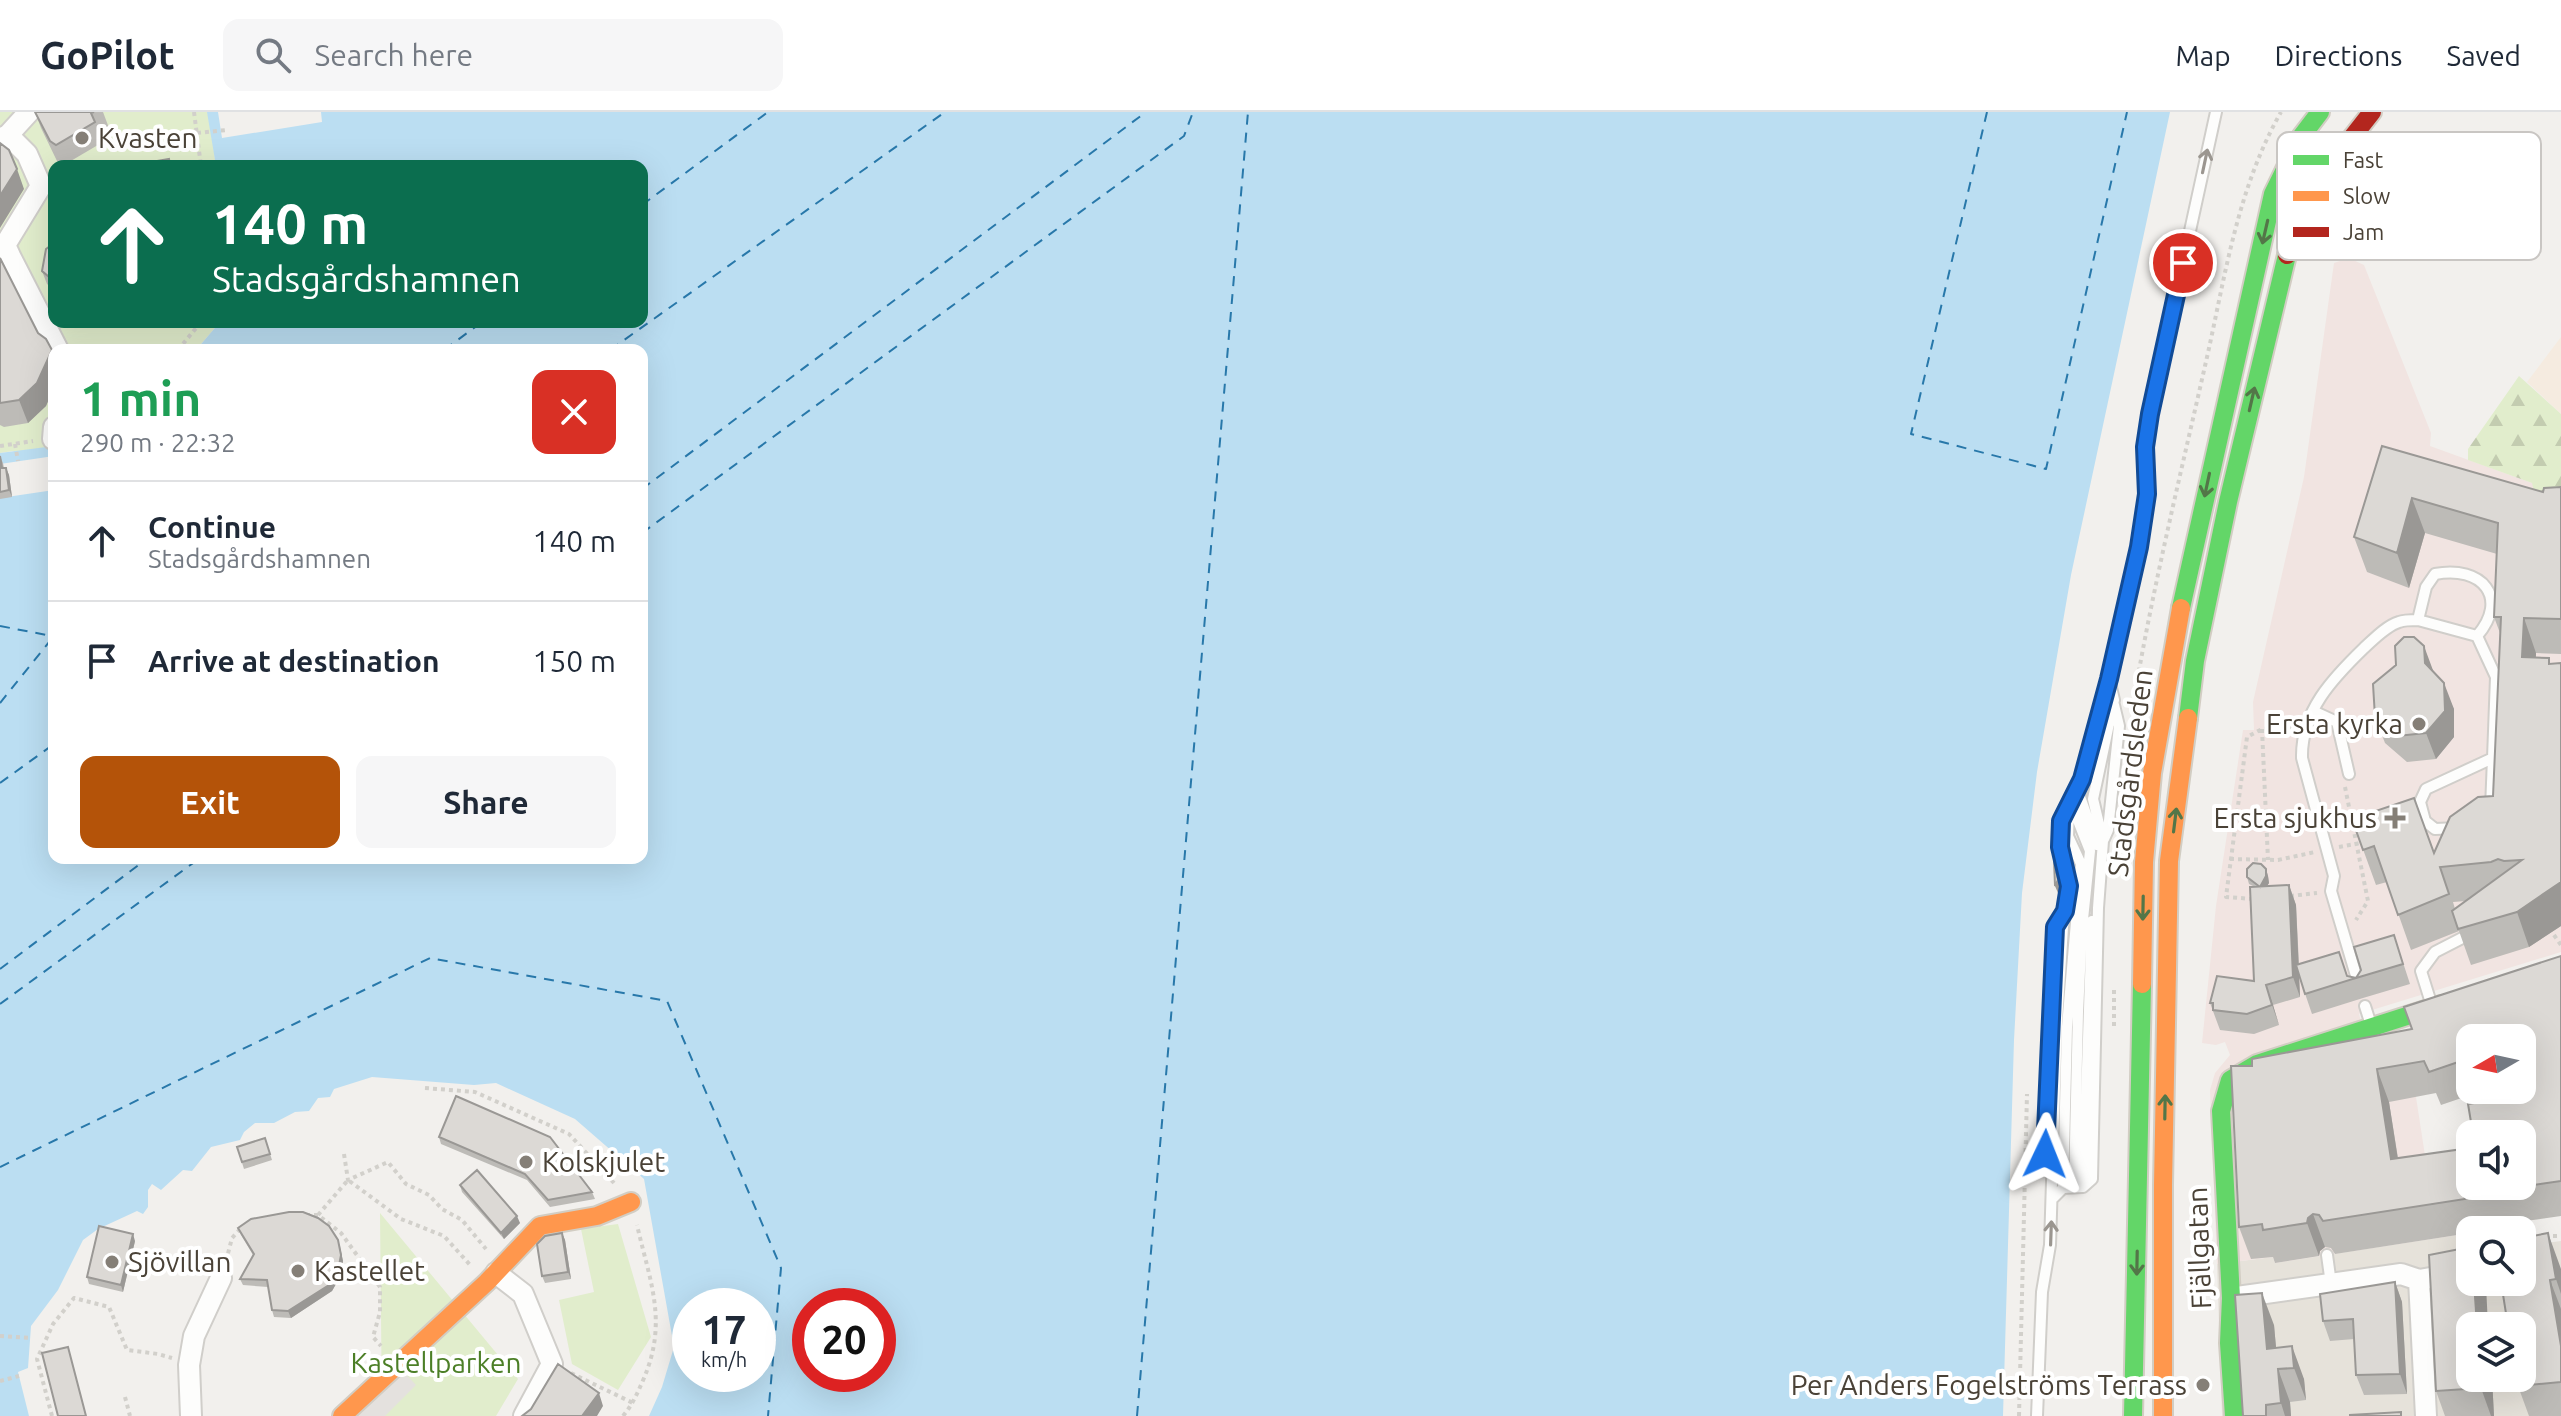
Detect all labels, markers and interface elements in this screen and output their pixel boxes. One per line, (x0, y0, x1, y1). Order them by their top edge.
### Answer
search box (223, 19, 783, 91)
icon: search (251, 33, 295, 77)
text: GoPilot (40, 34, 175, 76)
text: Search here (315, 38, 473, 72)
text: Map (2175, 40, 2231, 71)
text: Directions (2275, 40, 2402, 71)
text: Saved (2446, 40, 2521, 71)
place label: Kvasten (98, 122, 198, 153)
marker: Kvasten (73, 129, 91, 147)
legend (2277, 132, 2541, 260)
text: Fast (2343, 147, 2384, 172)
one-way arrow (2198, 148, 2213, 174)
text: Slow (2343, 183, 2390, 208)
icon: ahead (80, 192, 184, 296)
text: 140 m (212, 192, 368, 255)
one-way arrow (2256, 218, 2271, 244)
text: Jam (2343, 219, 2384, 244)
pin (2149, 229, 2217, 297)
icon: arrive (2161, 241, 2205, 285)
text: Stadsgårdshamnen (212, 258, 521, 299)
button: close (532, 370, 616, 454)
text: 1 min (80, 371, 201, 425)
one-way arrow (2245, 387, 2260, 413)
text: 290 m · 22:32 (80, 428, 236, 457)
one-way arrow (2199, 472, 2214, 498)
text: Continue (148, 510, 276, 544)
icon: ahead (80, 519, 124, 563)
text: 140 m (532, 524, 616, 558)
text: Stadsgårdshamnen (148, 544, 371, 573)
icon: arrive (80, 639, 124, 683)
text: Arrive at destination (148, 644, 440, 678)
text: 150 m (532, 644, 616, 678)
street label: Stadsgårdsleden (2101, 667, 2158, 878)
place label: Ersta kyrka (2266, 708, 2403, 739)
marker: Ersta kyrka (2410, 715, 2428, 733)
button: Exit (80, 756, 340, 848)
button: Share (356, 756, 616, 848)
place label: Ersta sjukhus (2214, 802, 2377, 833)
one-way arrow (2167, 807, 2182, 834)
marker: Ersta sjukhus (2384, 807, 2406, 829)
one-way arrow (2136, 894, 2151, 921)
north arrow (2456, 1024, 2536, 1104)
map controls (2456, 1024, 2536, 1392)
one-way arrow (2157, 1094, 2172, 1121)
position arrow (2003, 1112, 2087, 1196)
button: sound (2456, 1120, 2536, 1200)
place label: Kolskjulet (542, 1146, 665, 1177)
marker: Kolskjulet (517, 1153, 535, 1171)
street label: Fjällgatan (2181, 1186, 2216, 1310)
button: search (2456, 1216, 2536, 1296)
one-way arrow (2043, 1220, 2058, 1247)
place label: Sjövillan (128, 1246, 231, 1277)
one-way arrow (2129, 1249, 2144, 1276)
marker: Sjövillan (103, 1253, 121, 1271)
place label: Kastellet (314, 1255, 425, 1286)
marker: Kastellet (289, 1262, 307, 1280)
speed limit sign: 20 (792, 1288, 896, 1392)
text: 17 (701, 1307, 747, 1352)
button: layers (2456, 1312, 2536, 1392)
park label: Kastellparken (350, 1347, 522, 1378)
text: km/h (701, 1348, 747, 1371)
place label: Per Anders Fogelströms Terrass (1791, 1369, 2187, 1400)
marker: Per Anders Fogelströms Terrass (2194, 1376, 2212, 1394)

